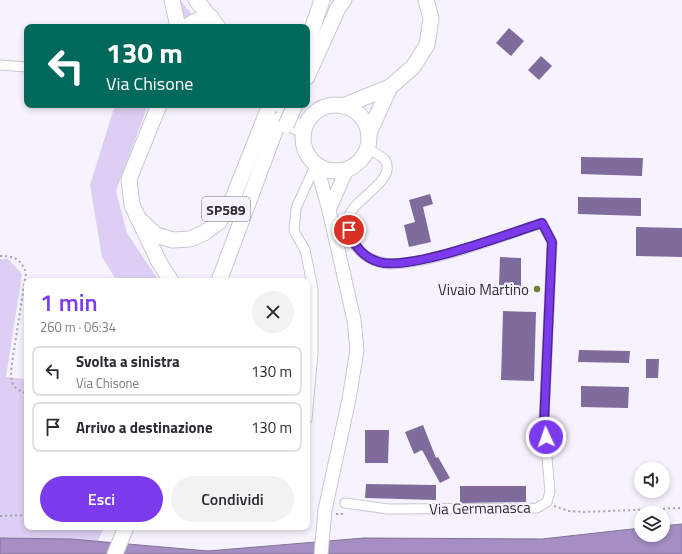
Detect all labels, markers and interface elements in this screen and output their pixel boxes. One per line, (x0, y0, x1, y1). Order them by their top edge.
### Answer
text: 130 m (106, 31, 183, 74)
icon: left (40, 40, 92, 92)
text: Via Chisone (106, 70, 193, 97)
road number: SP589 (202, 197, 250, 221)
pin (332, 213, 366, 247)
icon: arrive (338, 219, 360, 241)
place label: Vivaio Martino (438, 278, 529, 301)
text: 1 min (40, 284, 98, 320)
marker: Vivaio Martino (532, 284, 542, 294)
button: close (252, 291, 294, 333)
text: 260 m · 06:34 (40, 317, 116, 337)
text: Svolta a sinistra (76, 350, 180, 373)
icon: left (42, 360, 64, 382)
text: 130 m (251, 360, 292, 383)
text: Via Chisone (76, 373, 139, 393)
icon: arrive (42, 416, 64, 438)
text: Arrivo a destinazione (76, 416, 213, 439)
text: 130 m (251, 416, 292, 439)
position arrow (525, 416, 567, 458)
map controls (634, 462, 670, 542)
button: sound (634, 462, 670, 498)
button: Esci (40, 476, 163, 522)
button: Condividi (171, 476, 294, 522)
street label: Via Germanasca (429, 496, 531, 520)
button: layers (634, 506, 670, 542)

